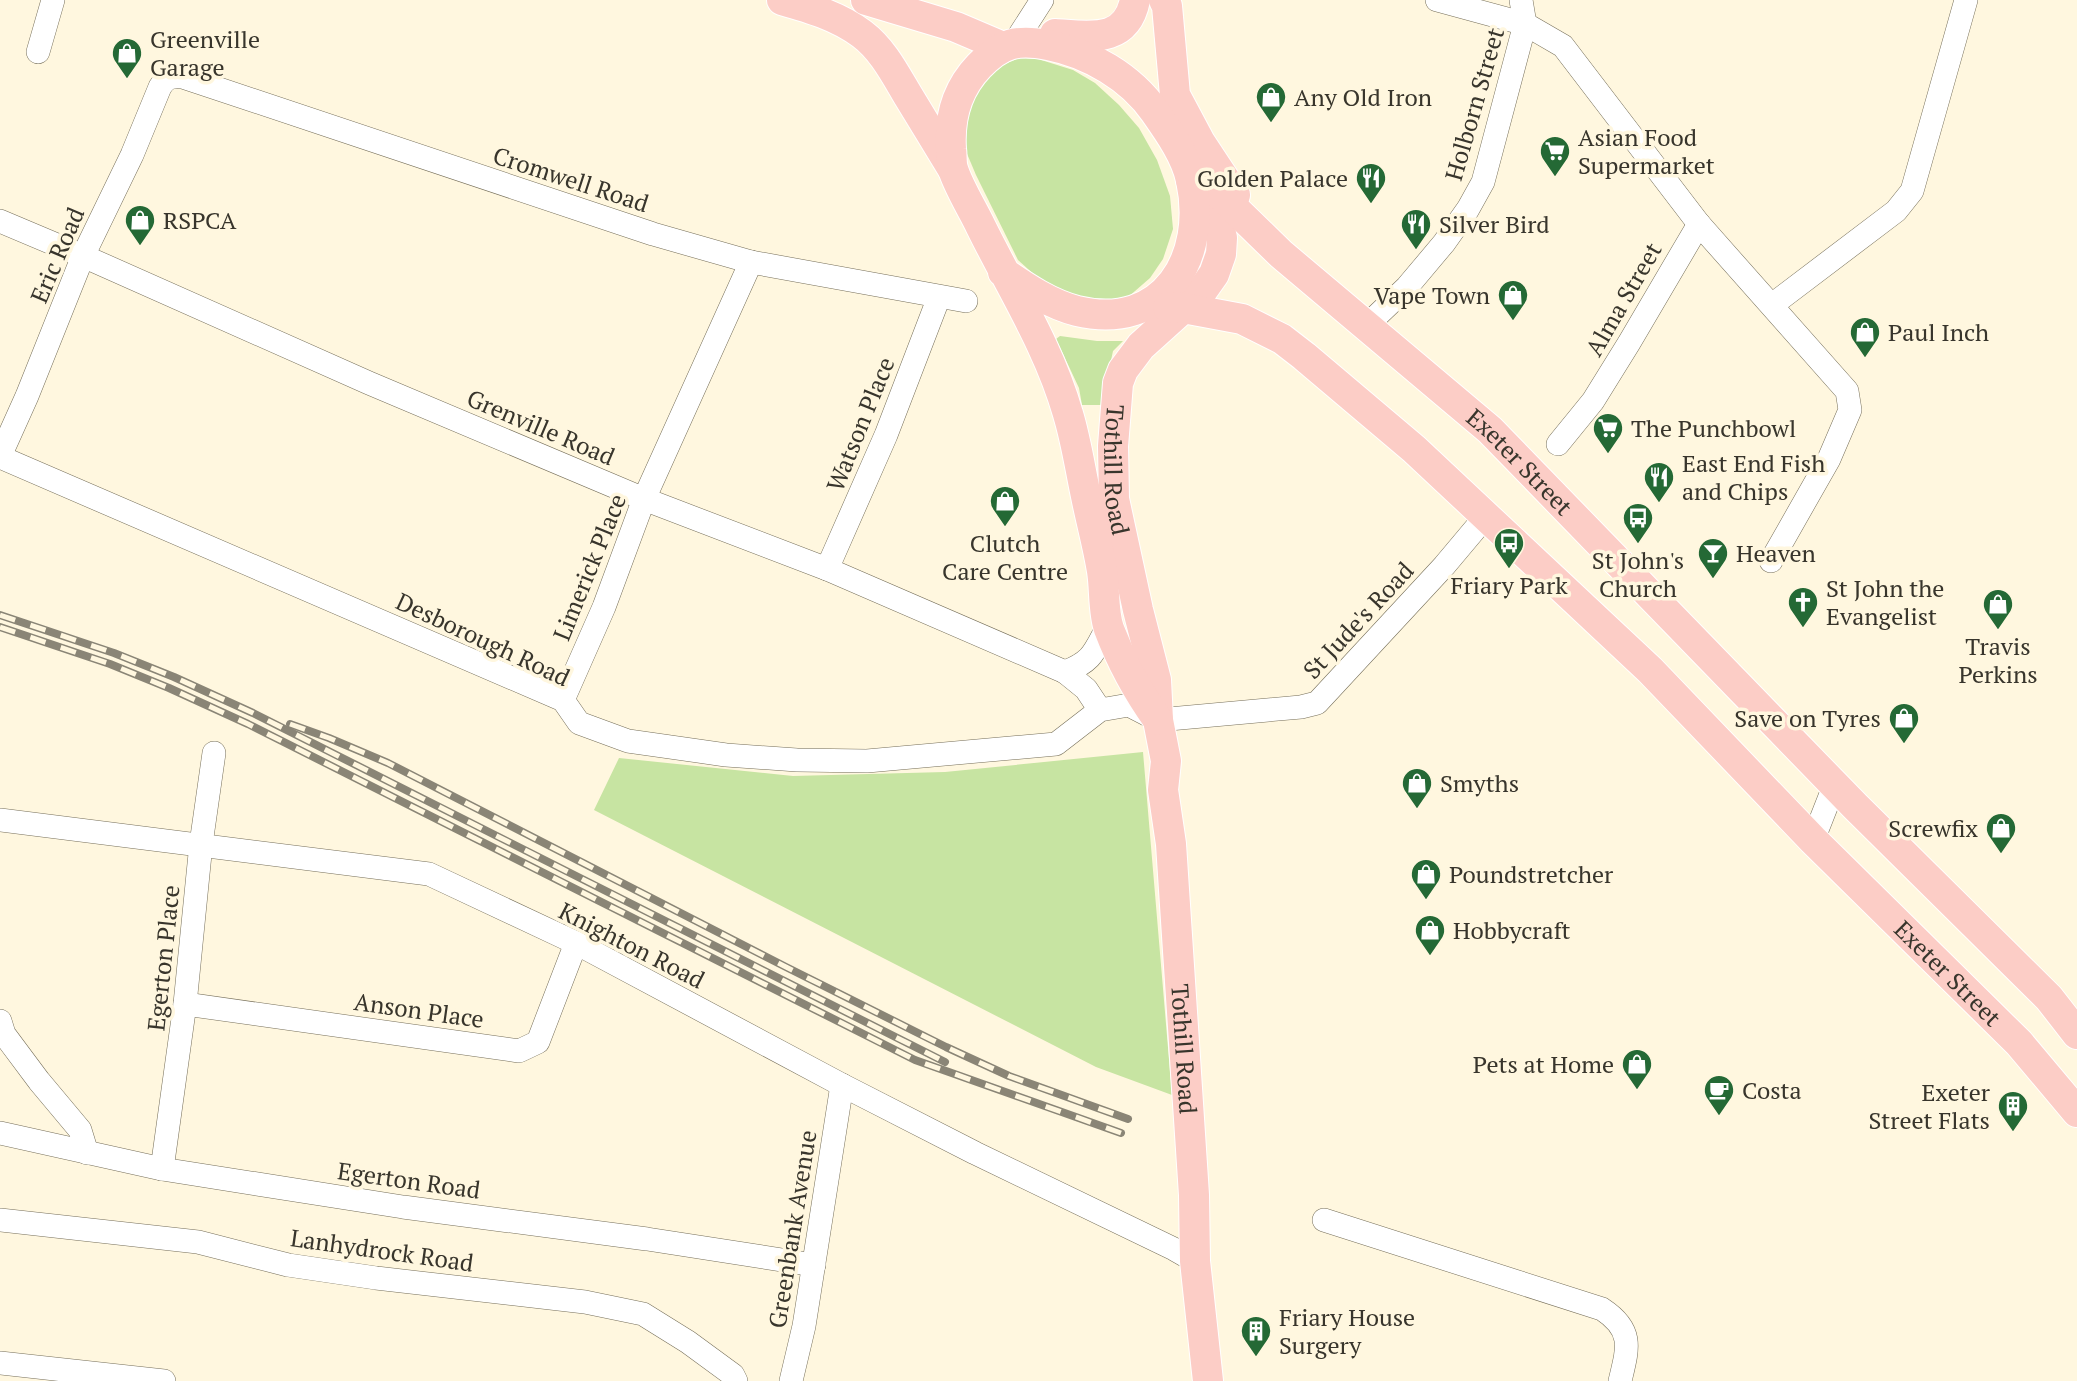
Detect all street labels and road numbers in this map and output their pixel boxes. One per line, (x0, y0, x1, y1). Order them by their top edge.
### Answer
street label: Holborn Street (1437, 24, 1511, 184)
street label: Cromwell Road (489, 139, 653, 219)
street label: Eric Road (23, 202, 91, 308)
street label: Alma Street (1578, 236, 1668, 362)
street label: Watson Place (819, 352, 901, 496)
street label: Grenville Road (462, 382, 620, 472)
street label: Exeter Street (1460, 401, 1580, 522)
street label: Tothill Road (1097, 403, 1137, 538)
street label: Limerick Place (545, 489, 633, 645)
street label: St Jude's Road (1296, 555, 1420, 685)
street label: Desborough Road (391, 585, 575, 693)
street label: Egerton Place (139, 883, 187, 1033)
street label: Knighton Road (554, 895, 710, 995)
street label: Exeter Street (1888, 913, 2009, 1033)
street label: Tothill Road (1164, 983, 1205, 1115)
street label: Anson Place (352, 985, 486, 1035)
street label: Greenbank Avenue (761, 1128, 823, 1330)
street label: Egerton Road (336, 1154, 482, 1206)
street label: Lanhydrock Road (288, 1221, 476, 1279)

